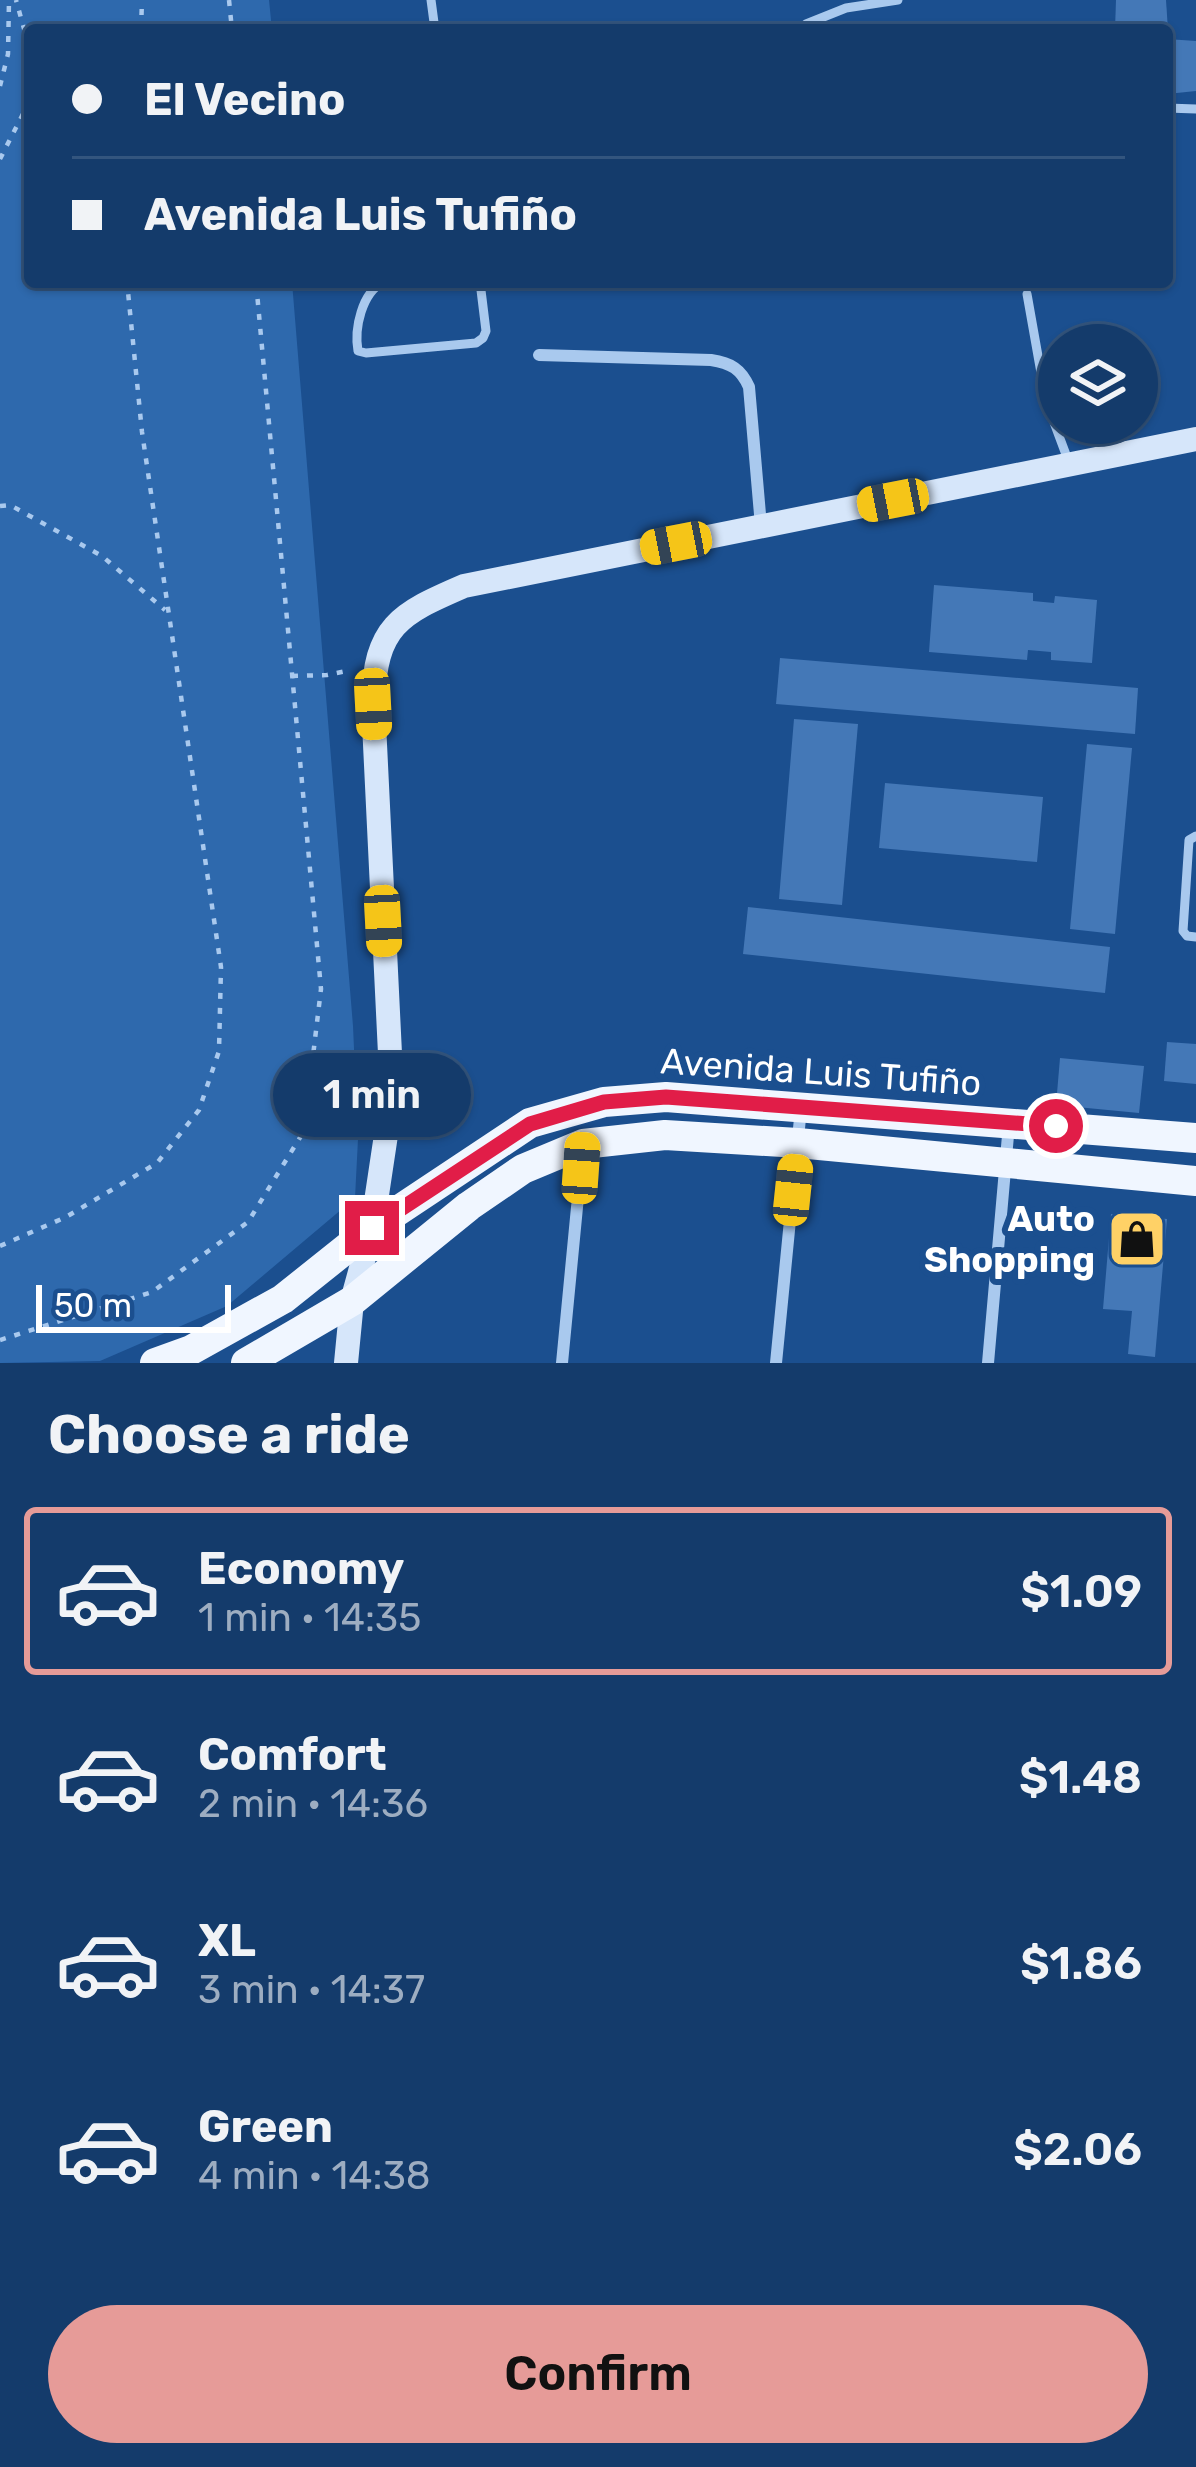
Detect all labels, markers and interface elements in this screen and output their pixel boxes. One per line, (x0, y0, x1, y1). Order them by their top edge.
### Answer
text: El Vecino (144, 73, 345, 126)
text: Avenida Luis Tufiño (144, 188, 577, 241)
map controls (1038, 324, 1158, 444)
button: layers (1038, 324, 1158, 444)
car (854, 475, 932, 525)
car (637, 518, 715, 568)
car (353, 667, 393, 741)
car (363, 884, 403, 958)
street label: Avenida Luis Tufiño (659, 1039, 983, 1105)
callout: 1 min (273, 1054, 471, 1138)
text: 1 min (323, 1072, 421, 1118)
route start (1029, 1099, 1083, 1153)
car (561, 1131, 601, 1205)
car (771, 1152, 815, 1228)
place label: Auto Shopping (924, 1197, 1095, 1281)
route end (345, 1201, 399, 1255)
shop icon: Auto Shopping (1106, 1208, 1168, 1270)
scale bar (36, 1279, 231, 1332)
text: 50 m (54, 1286, 132, 1325)
text: Choose a ride (48, 1403, 410, 1467)
icon: car (54, 1537, 162, 1645)
text: Economy (198, 1542, 404, 1595)
text: $1.09 (1021, 1565, 1142, 1618)
text: 1 min · 14:35 (198, 1595, 421, 1641)
icon: car (54, 1723, 162, 1831)
text: Comfort (198, 1728, 387, 1781)
text: $1.48 (1019, 1751, 1142, 1804)
text: 2 min · 14:36 (198, 1781, 428, 1827)
icon: car (54, 1909, 162, 2017)
text: XL (198, 1914, 256, 1967)
text: $1.86 (1020, 1937, 1142, 1990)
text: 3 min · 14:37 (198, 1967, 425, 2013)
icon: car (54, 2095, 162, 2203)
text: Green (198, 2100, 333, 2153)
text: $2.06 (1013, 2123, 1142, 2176)
text: 4 min · 14:38 (198, 2153, 431, 2199)
button: Confirm (48, 2305, 1148, 2443)

